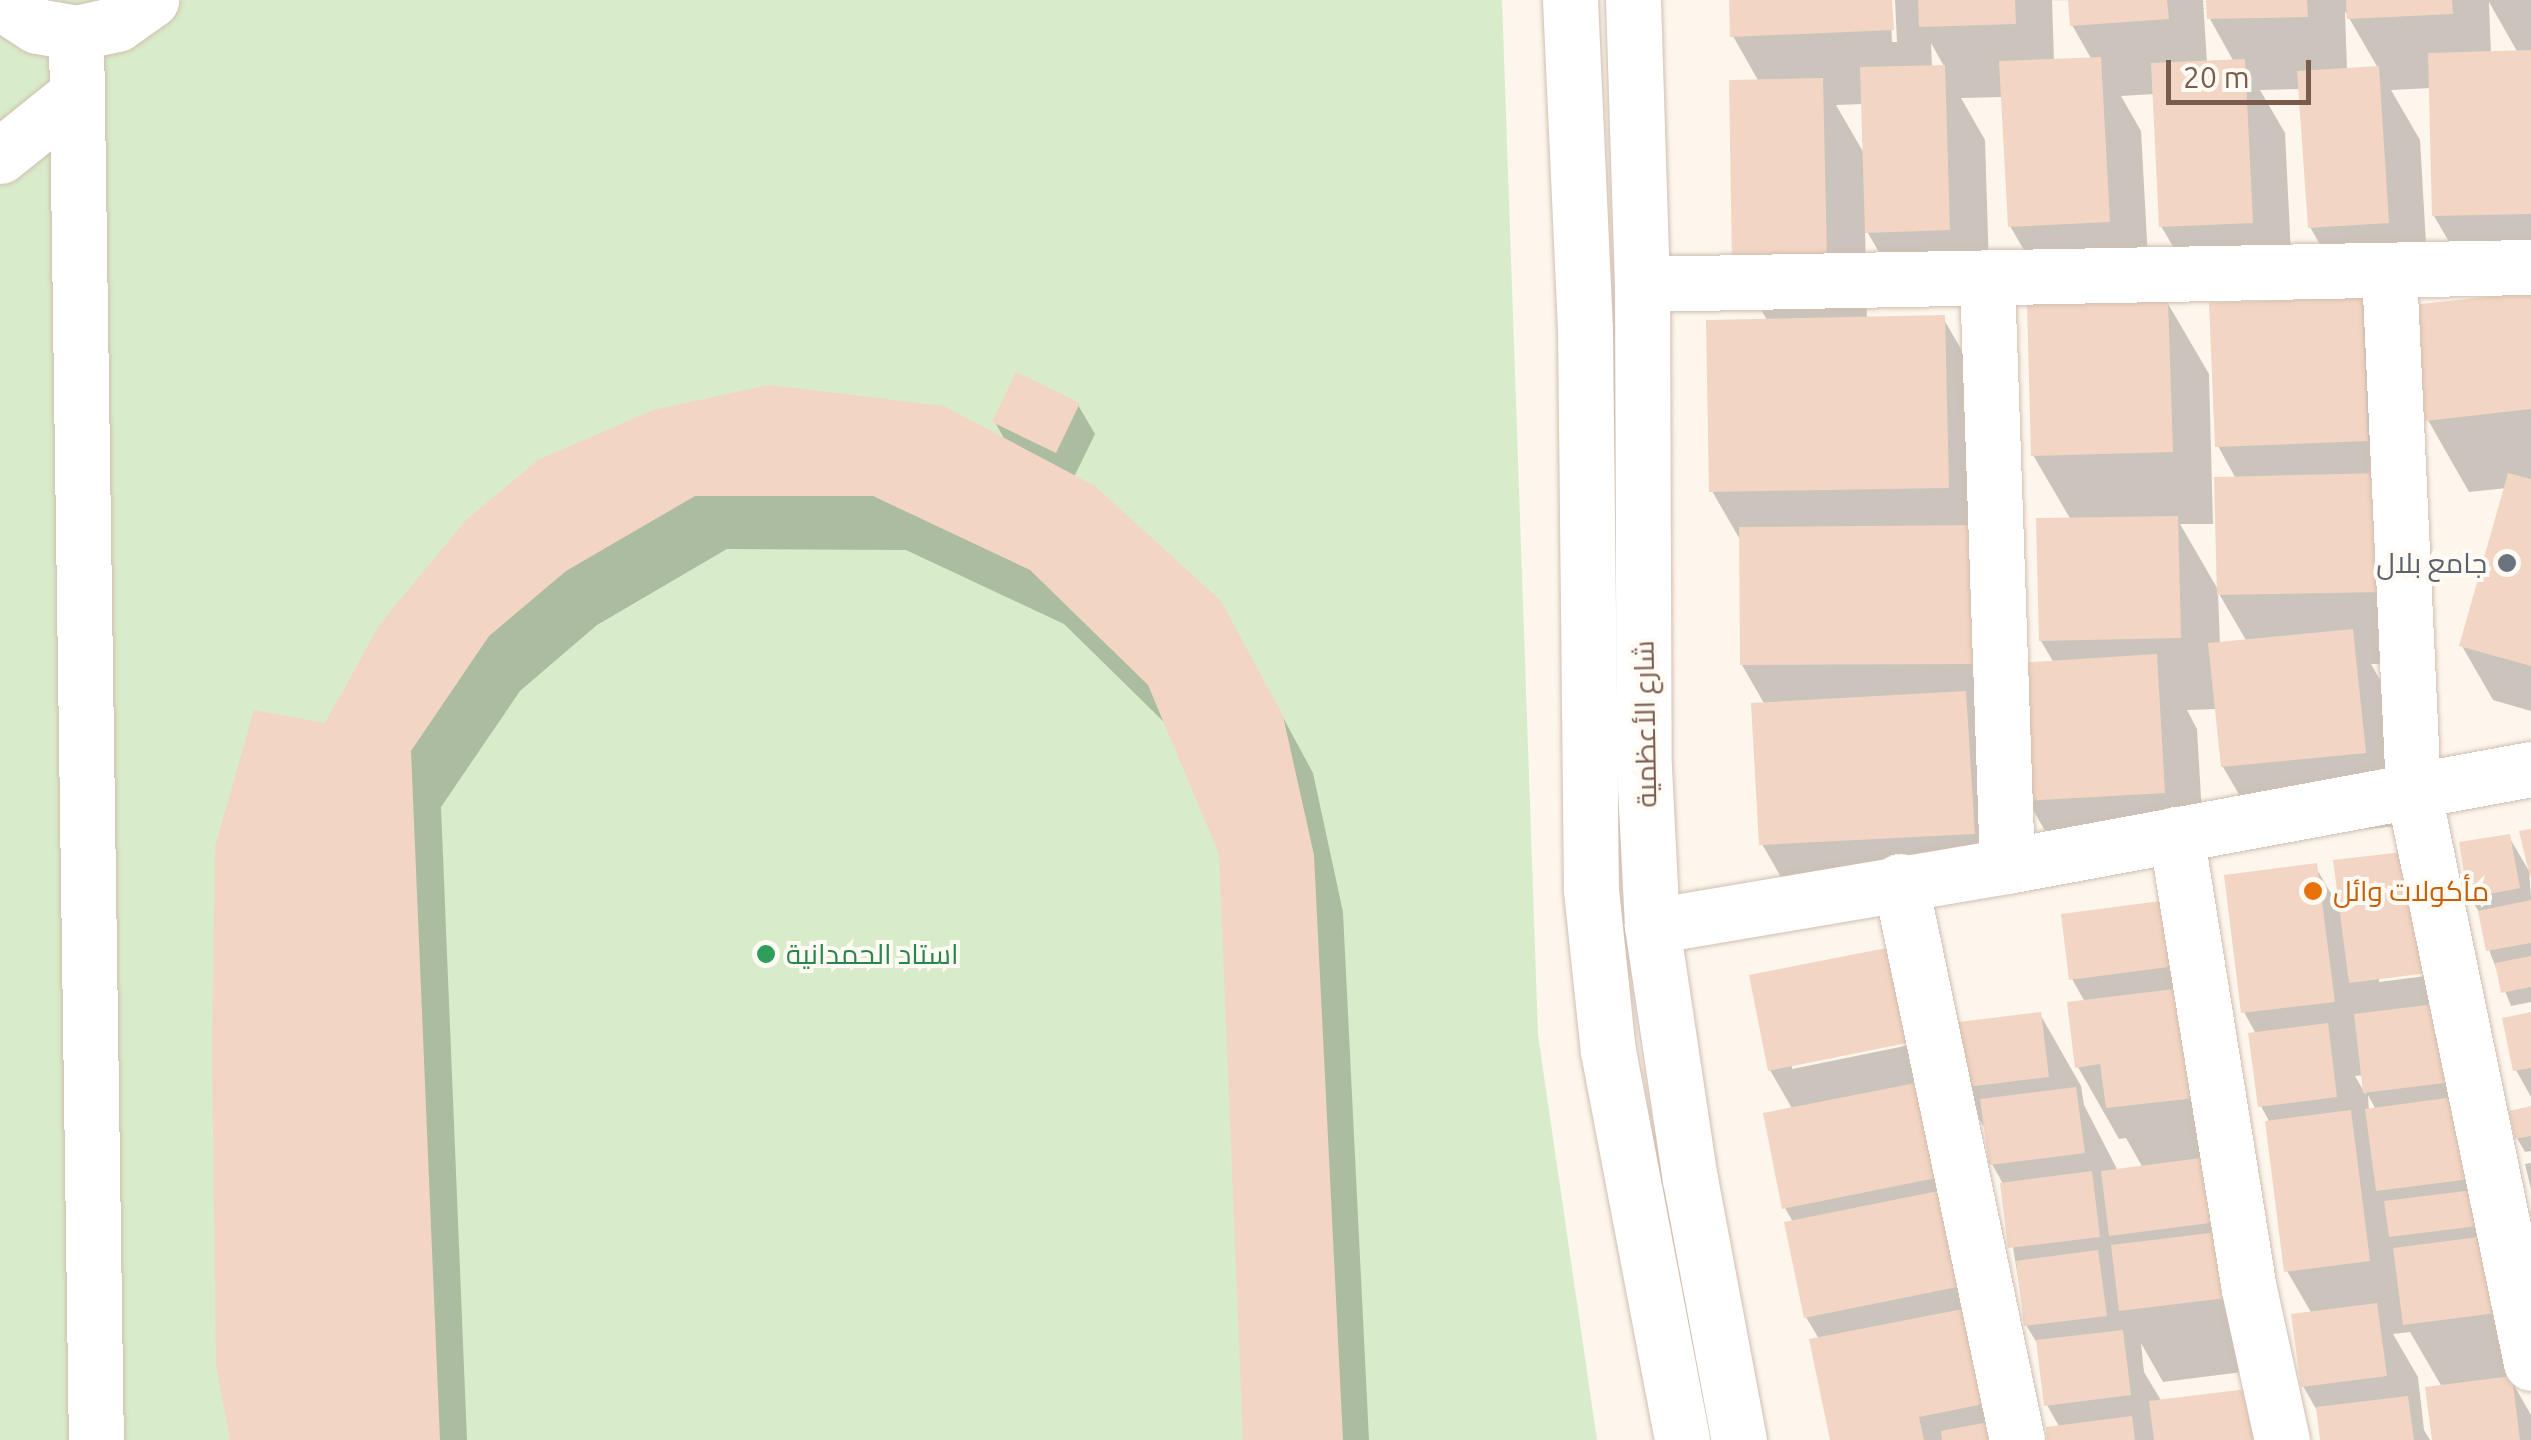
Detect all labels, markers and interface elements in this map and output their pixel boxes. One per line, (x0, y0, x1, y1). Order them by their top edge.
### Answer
scale bar (2171, 40, 2316, 102)
text: 20 m (2183, 60, 2250, 94)
place label: جامع بلال (2376, 546, 2487, 580)
marker: جامع بلال (2496, 552, 2518, 574)
street label: شارع الأعظمية (1627, 640, 1663, 808)
place label: مأكولات وائل (2333, 874, 2489, 908)
marker: مأكولات وائل (2302, 880, 2324, 902)
place label: استاد الحمدانية (786, 937, 959, 971)
marker: استاد الحمدانية (755, 943, 777, 965)

